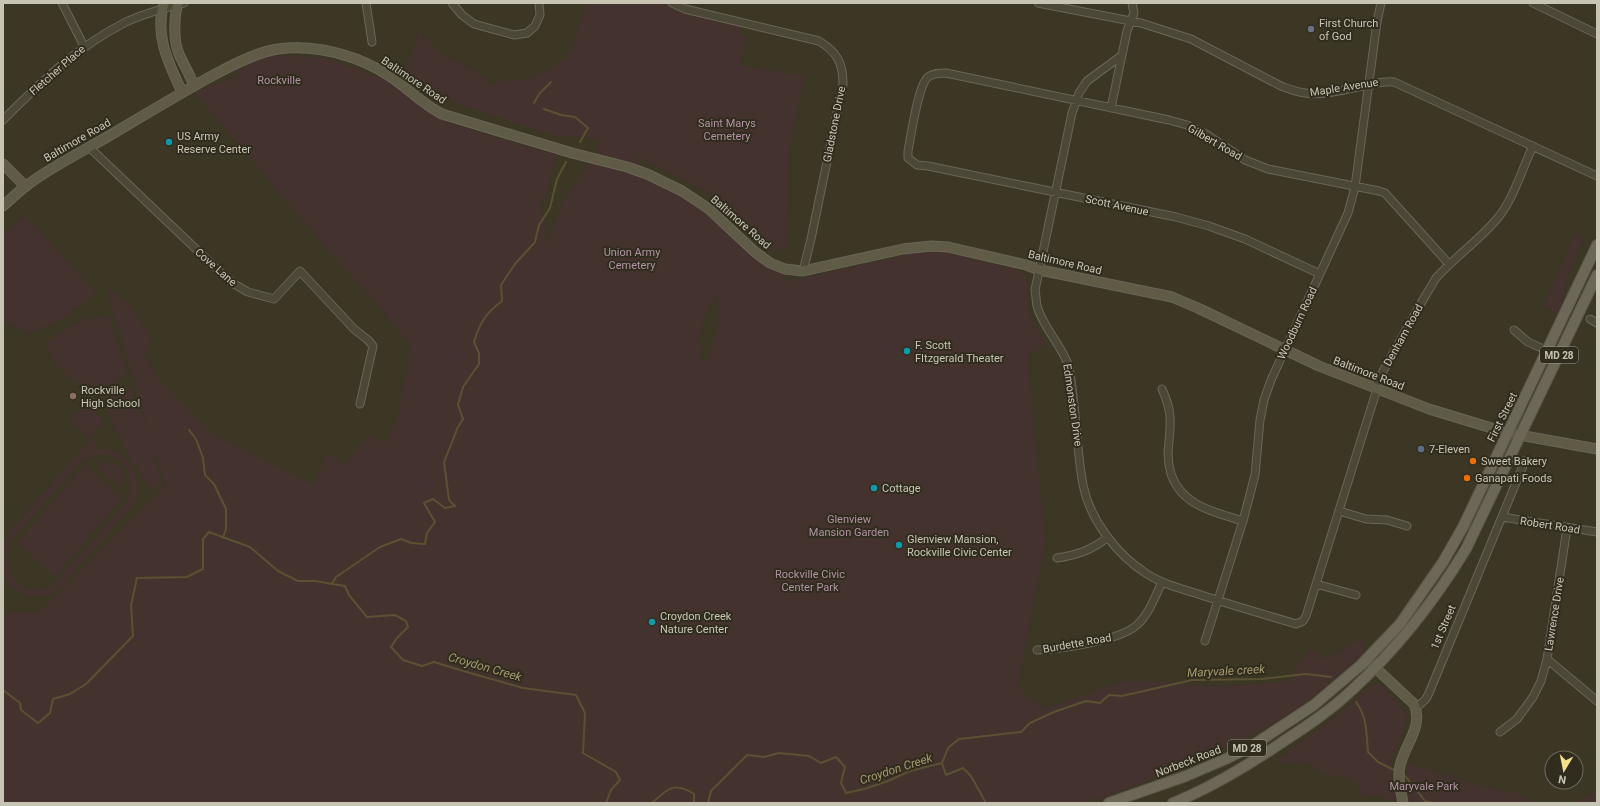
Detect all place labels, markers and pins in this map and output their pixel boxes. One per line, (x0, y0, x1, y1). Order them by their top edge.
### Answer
place label: First Church of God (1319, 17, 1378, 43)
marker: First Church of God (1306, 24, 1316, 34)
place label: US Army Reserve Center (177, 130, 251, 156)
marker: US Army Reserve Center (164, 137, 174, 147)
place label: F. Scott FItzgerald Theater (915, 339, 1004, 365)
marker: F. Scott FItzgerald Theater (902, 346, 912, 356)
place label: Rockville High School (81, 384, 140, 410)
marker: Rockville High School (68, 391, 78, 401)
place label: 7-Eleven (1429, 443, 1470, 456)
marker: 7-Eleven (1416, 444, 1426, 454)
place label: Sweet Bakery (1481, 455, 1548, 468)
marker: Sweet Bakery (1468, 456, 1478, 466)
place label: Ganapati Foods (1475, 472, 1552, 485)
marker: Ganapati Foods (1462, 473, 1472, 483)
place label: Cottage (882, 482, 921, 495)
marker: Cottage (869, 483, 879, 493)
place label: Glenview Mansion, Rockville Civic Center (907, 533, 1012, 559)
marker: Glenview Mansion, Rockville Civic Center (894, 540, 904, 550)
place label: Croydon Creek Nature Center (660, 610, 732, 636)
marker: Croydon Creek Nature Center (647, 617, 657, 627)

